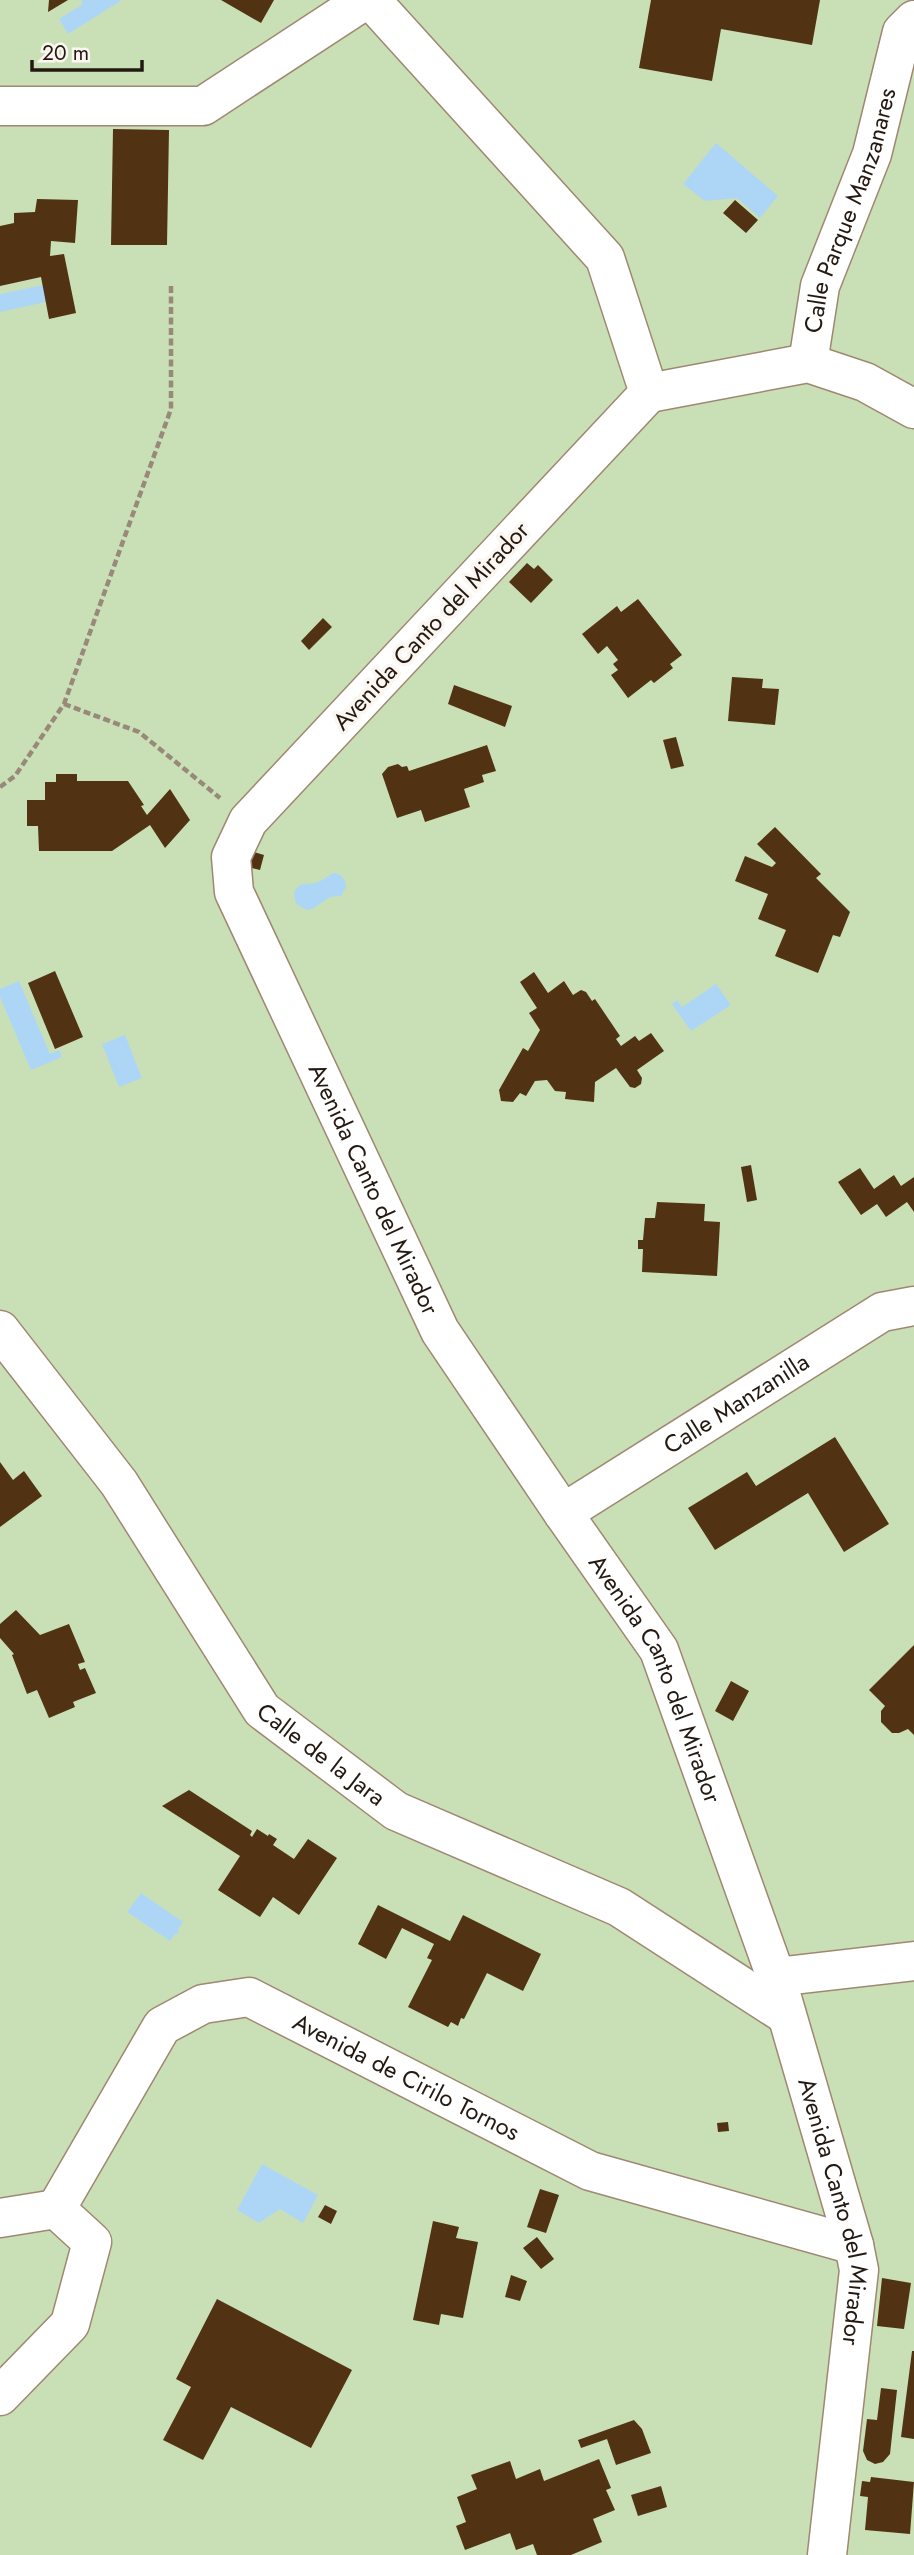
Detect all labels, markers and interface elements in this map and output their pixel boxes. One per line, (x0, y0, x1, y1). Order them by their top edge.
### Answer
scale bar (32, 28, 142, 72)
text: 20 m (42, 38, 89, 68)
street label: Calle Parque Manzanares (795, 84, 905, 335)
street label: Avenida Canto del Mirador (324, 513, 538, 738)
street label: Avenida Canto del Mirador (300, 1057, 448, 1321)
street label: Calle Manzanilla (656, 1344, 816, 1462)
street label: Avenida Canto del Mirador (580, 1547, 731, 1809)
street label: Calle de la Jara (250, 1694, 393, 1814)
street label: Avenida de Cirilo Tornos (287, 2004, 526, 2149)
street label: Avenida Canto del Mirador (789, 2074, 877, 2348)

